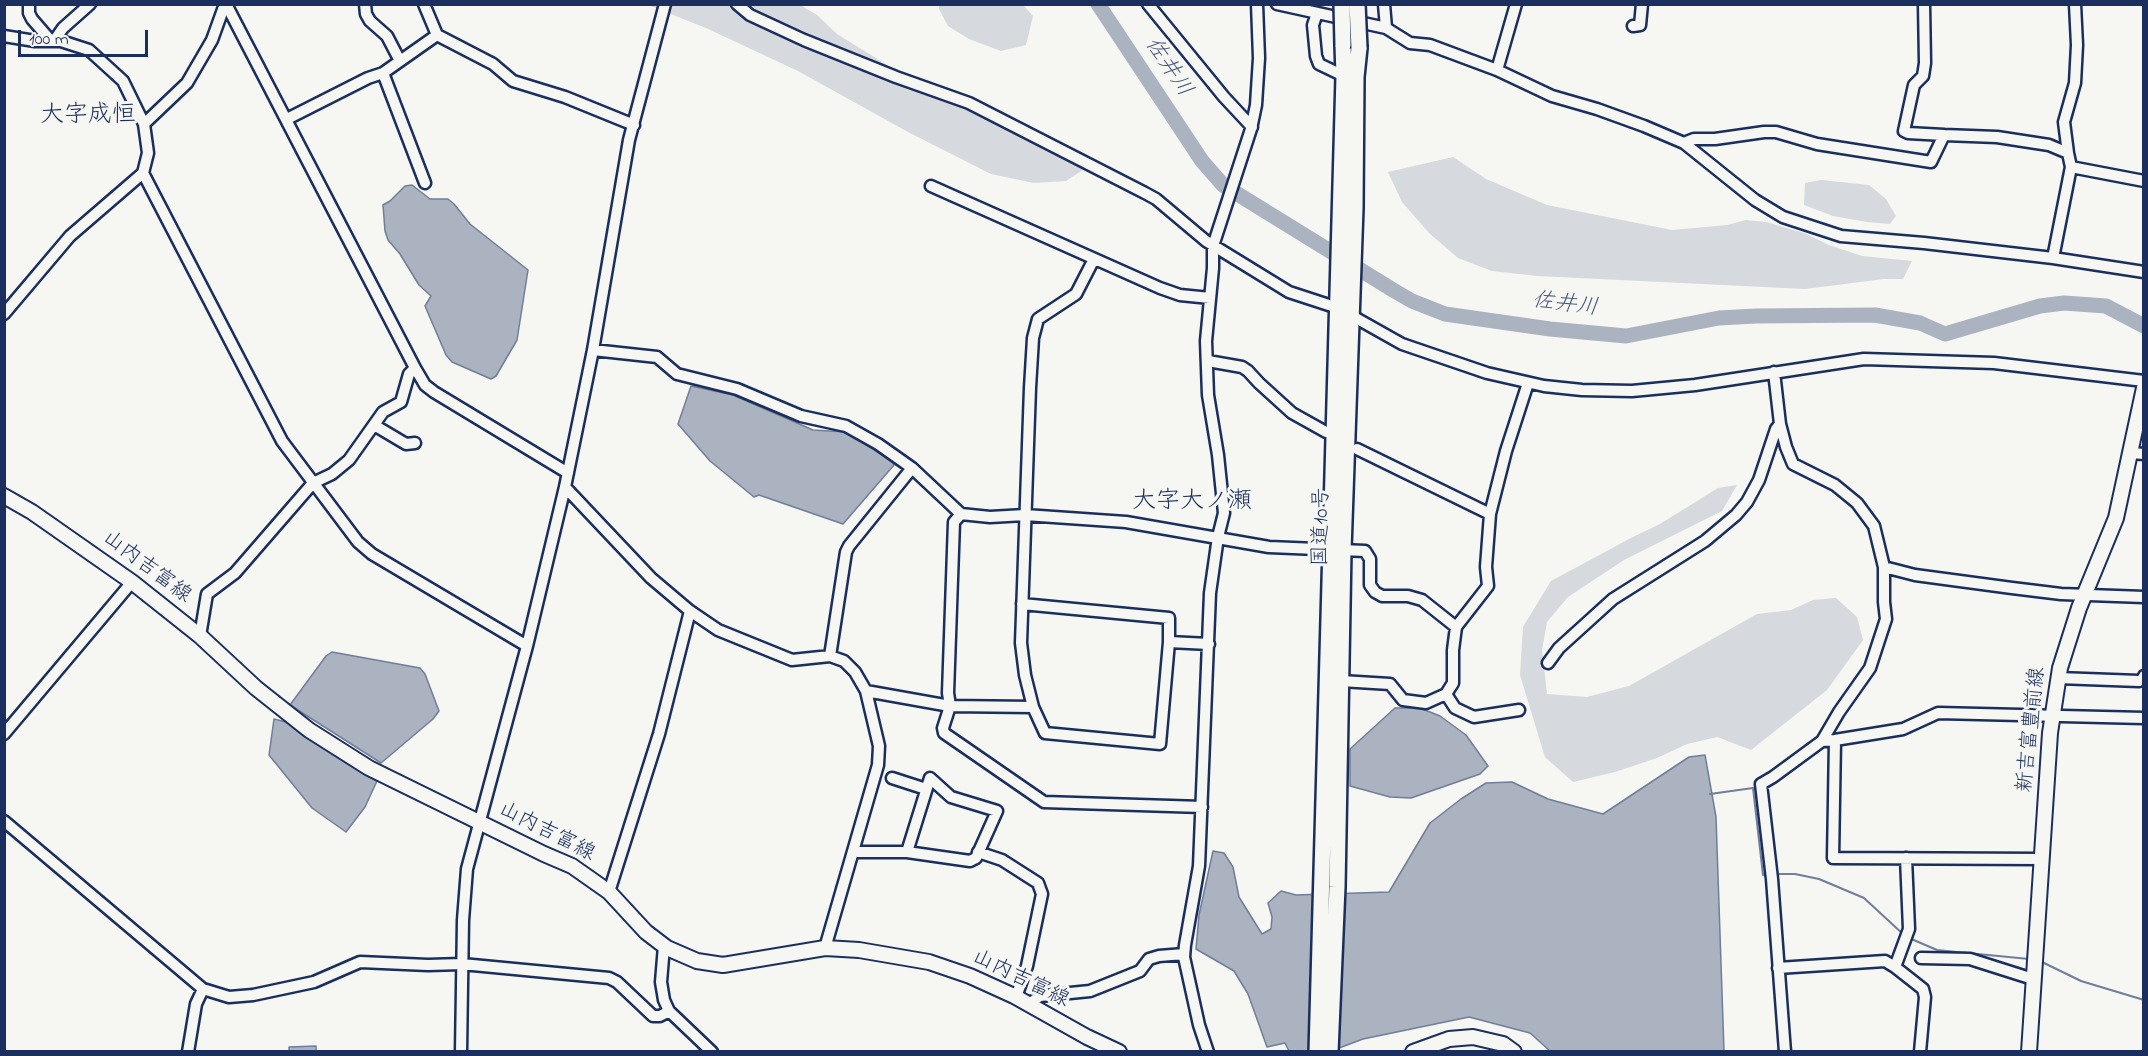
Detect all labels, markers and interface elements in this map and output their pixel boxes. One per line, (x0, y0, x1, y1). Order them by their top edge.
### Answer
scale bar (21, 18, 152, 56)
text: 100 m (29, 27, 69, 53)
water label: 佐井川 (1138, 33, 1196, 103)
district label: 大字成恒 (40, 103, 136, 131)
water label: 佐井川 (1531, 289, 1599, 323)
street label: 国道10号 (1310, 487, 1336, 567)
district label: 大字大ノ瀬 (1132, 489, 1252, 517)
street label: 山内吉富線 (96, 526, 196, 610)
street label: 新吉富豊前線 (2014, 666, 2052, 794)
street label: 山内吉富線 (494, 798, 598, 868)
street label: 山内吉富線 (967, 946, 1073, 1014)

